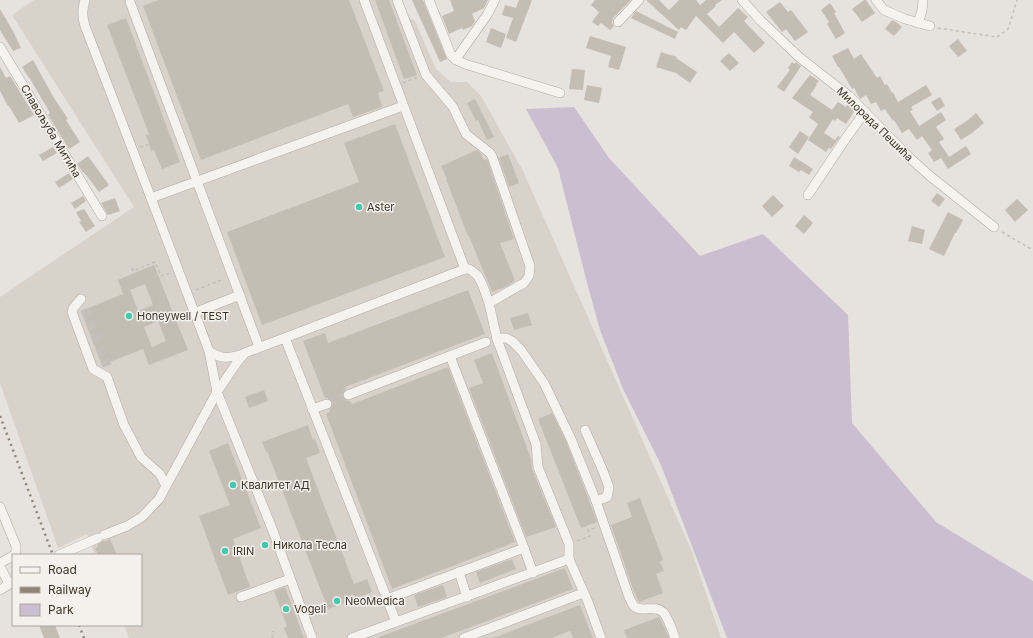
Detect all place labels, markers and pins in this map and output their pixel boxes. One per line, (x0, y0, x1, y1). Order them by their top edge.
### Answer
place label: Aster (367, 200, 394, 214)
marker: Aster (354, 202, 364, 212)
place label: Honeywell / TEST (137, 309, 229, 323)
marker: Honeywell / TEST (124, 311, 134, 321)
place label: Квалитет АД (241, 478, 310, 492)
marker: Квалитет АД (228, 480, 238, 490)
place label: Никола Тесла (273, 538, 347, 552)
marker: Никола Тесла (260, 540, 270, 550)
place label: IRIN (233, 544, 254, 558)
marker: IRIN (220, 546, 230, 556)
place label: NeoMedica (345, 594, 405, 608)
marker: NeoMedica (332, 596, 342, 606)
place label: Vogeli (294, 602, 326, 616)
marker: Vogeli (281, 604, 291, 614)

